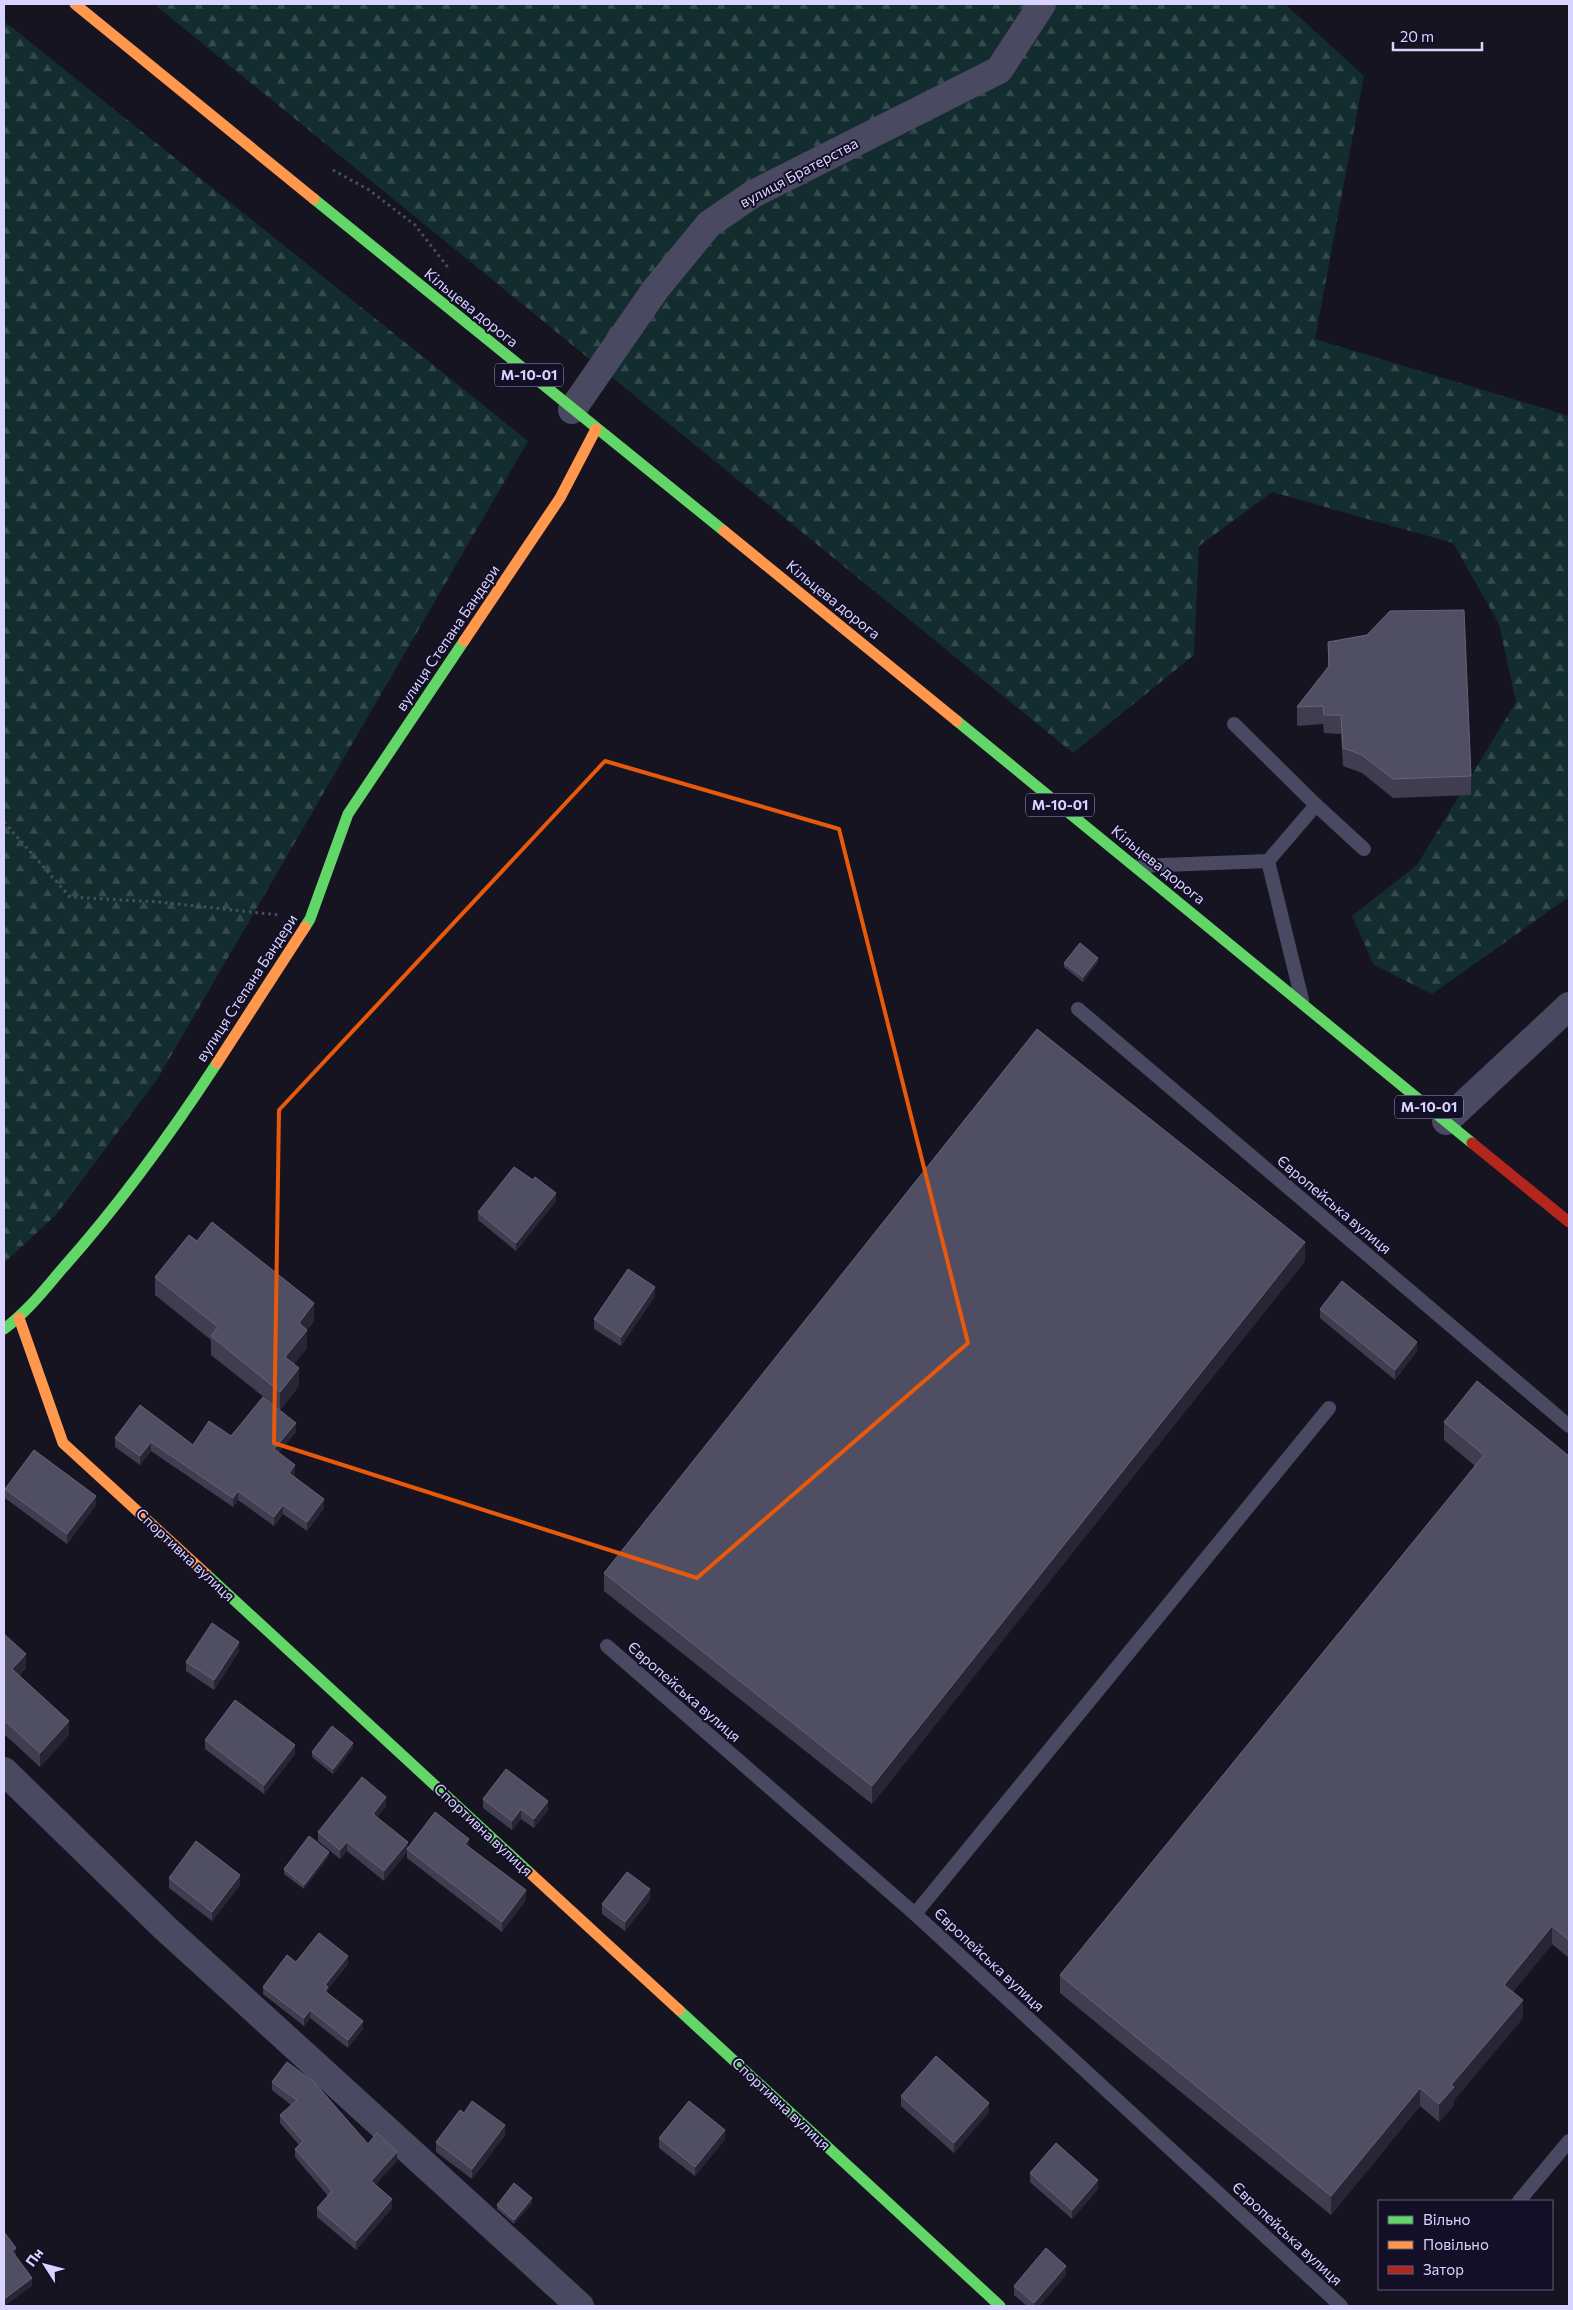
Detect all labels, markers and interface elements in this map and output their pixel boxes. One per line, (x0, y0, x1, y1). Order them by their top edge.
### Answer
scale bar (1393, 20, 1482, 52)
text: 20 m (1400, 27, 1434, 45)
street label: вулиця Братерства (736, 133, 861, 211)
street label: Кільцева дорога (421, 264, 522, 351)
road number: М-10-01 (495, 364, 563, 386)
street label: Кільцева дорога (783, 556, 884, 643)
street label: вулиця Степана Бандери (392, 561, 503, 714)
road number: М-10-01 (1026, 794, 1094, 816)
street label: Кільцева дорога (1108, 821, 1209, 908)
street label: вулиця Степана Бандери (192, 910, 301, 1065)
road number: М-10-01 (1395, 1096, 1463, 1118)
street label: Європейська вулиця (1274, 1151, 1396, 1257)
street label: Спортивна вулиця (133, 1504, 239, 1605)
street label: Європейська вулиця (624, 1637, 745, 1745)
street label: Спортивна вулиця (431, 1779, 537, 1880)
street label: Європейська вулиця (931, 1904, 1048, 2015)
street label: Спортивна вулиця (729, 2053, 835, 2154)
street label: Європейська вулиця (1229, 2178, 1346, 2289)
legend (1378, 2200, 1553, 2290)
text: Вільно (1423, 2210, 1470, 2228)
text: Повільно (1423, 2235, 1489, 2253)
north arrow (20, 2240, 70, 2290)
text: Пн (22, 2245, 46, 2270)
text: Затор (1423, 2260, 1464, 2278)

